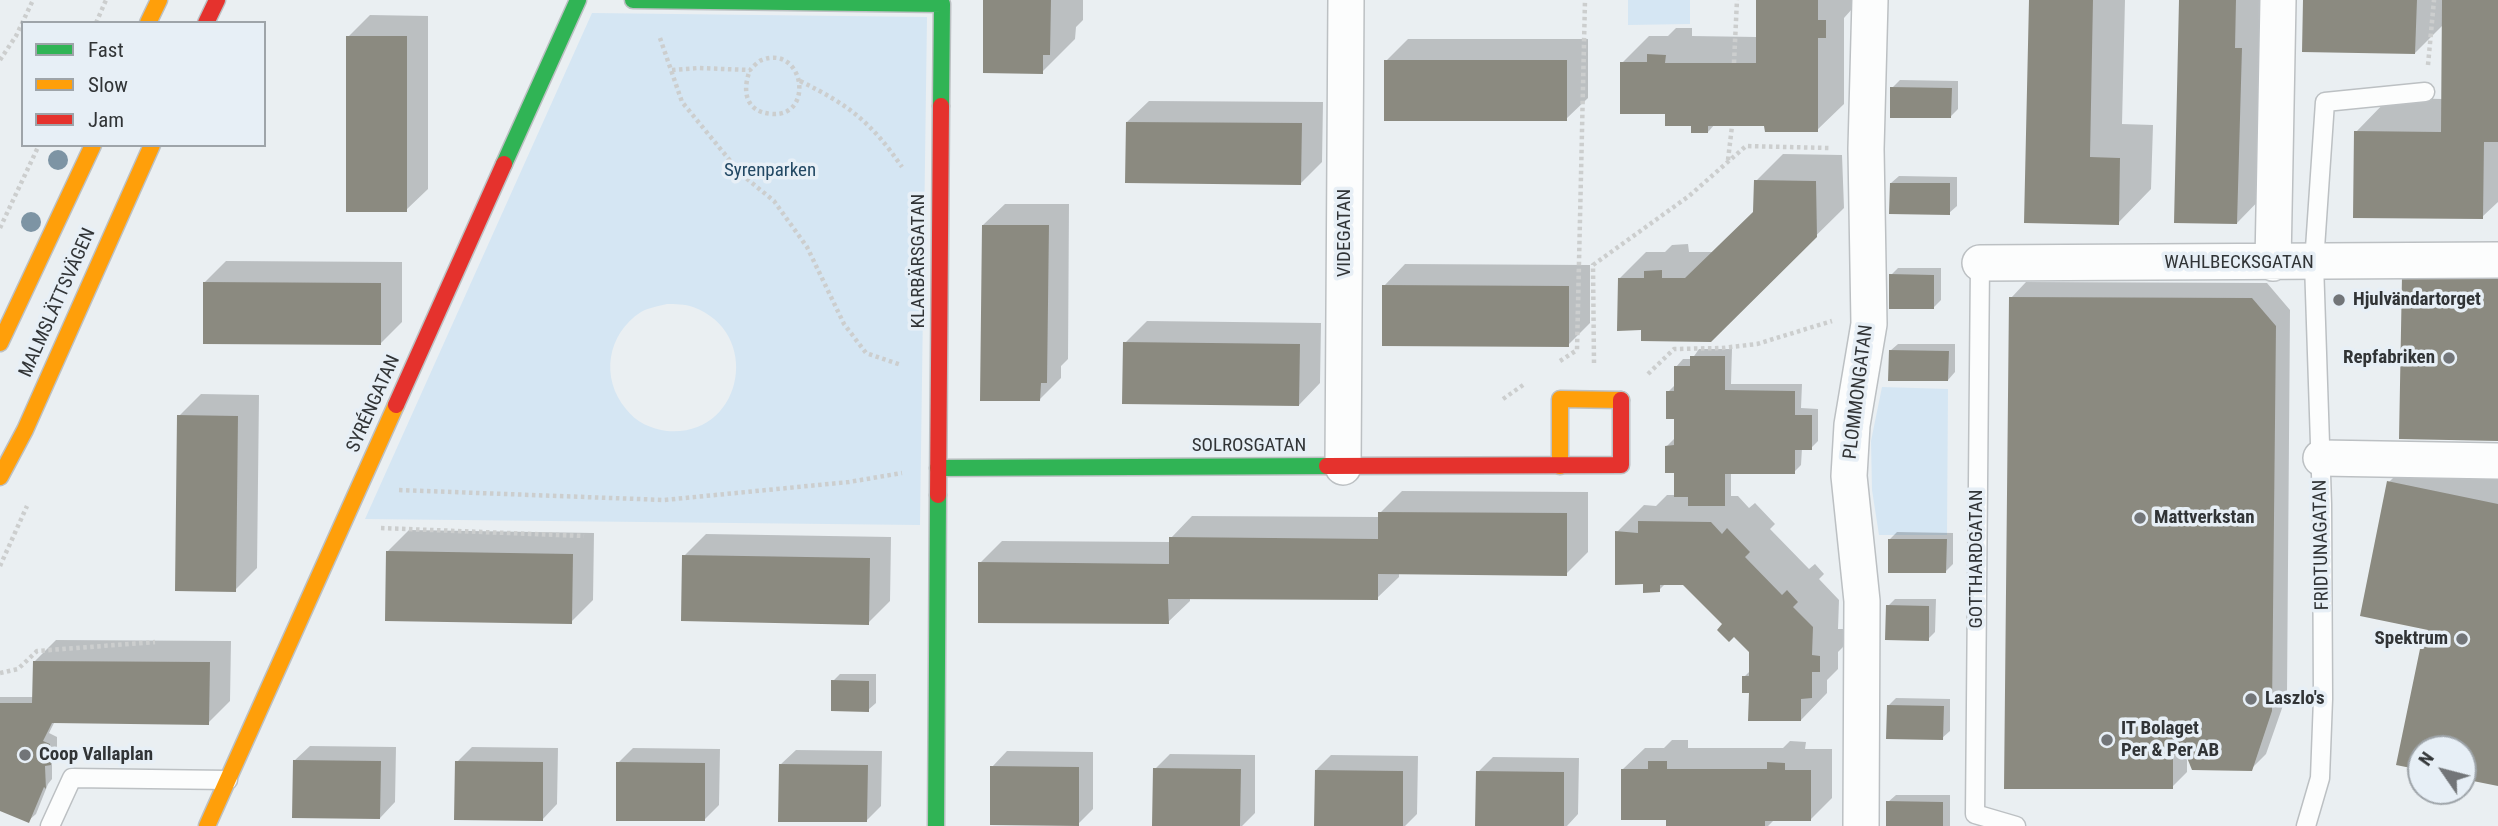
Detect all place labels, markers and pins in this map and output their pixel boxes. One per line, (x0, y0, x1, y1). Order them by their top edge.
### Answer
place label: Hjulvändartorget (2353, 289, 2481, 311)
marker: Hjulvändartorget (2331, 292, 2347, 308)
place label: Repfabriken (2343, 347, 2435, 369)
marker: Repfabriken (2441, 350, 2457, 366)
place label: Mattverkstan (2154, 507, 2255, 529)
marker: Mattverkstan (2132, 510, 2148, 526)
place label: Spektrum (2375, 628, 2448, 650)
marker: Spektrum (2454, 631, 2470, 647)
place label: Laszlo's (2265, 688, 2325, 710)
marker: Laszlo's (2243, 691, 2259, 707)
place label: IT Bolaget Per & Per AB (2121, 718, 2219, 762)
marker: IT Bolaget Per & Per AB (2099, 732, 2115, 748)
place label: Coop Vallaplan (39, 744, 153, 766)
marker: Coop Vallaplan (17, 747, 33, 763)

